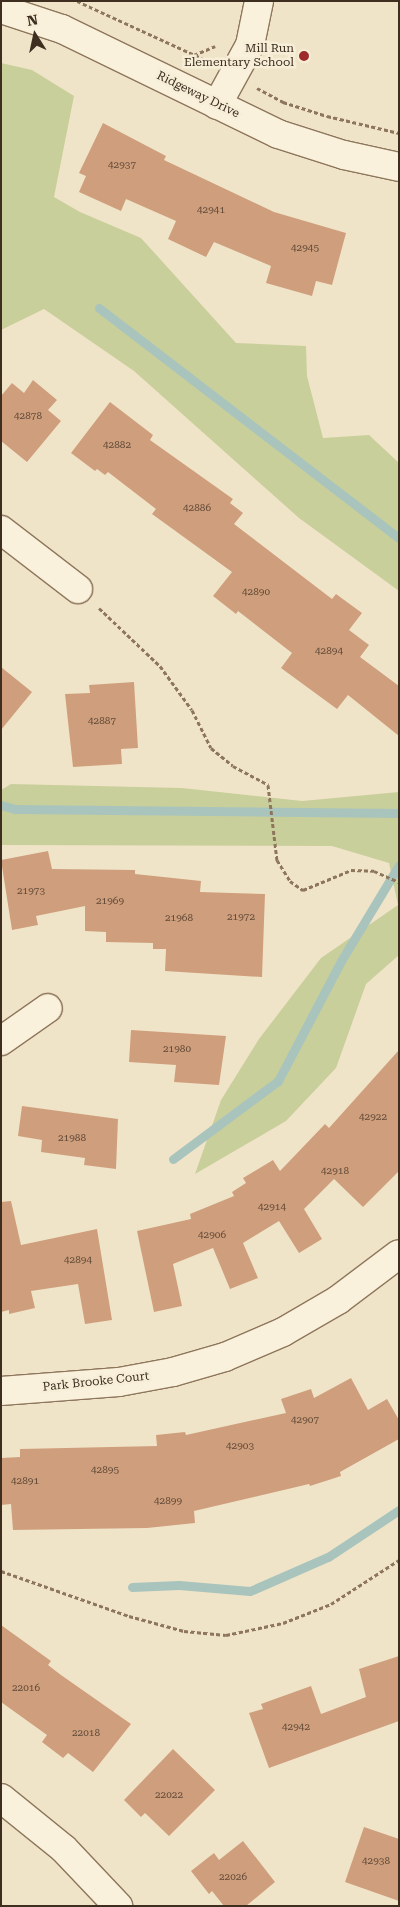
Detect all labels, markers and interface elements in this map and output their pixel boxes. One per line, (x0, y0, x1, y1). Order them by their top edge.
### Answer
north arrow (10, 10, 60, 60)
text: N (26, 11, 39, 29)
place label: Mill Run Elementary School (184, 42, 294, 70)
marker: Mill Run Elementary School (298, 50, 310, 62)
street label: Ridgeway Drive (154, 69, 242, 121)
house number: 42937 (108, 159, 136, 171)
house number: 42941 (197, 204, 225, 216)
house number: 42945 (291, 242, 319, 254)
house number: 42878 (14, 410, 42, 422)
house number: 42882 (103, 439, 131, 451)
house number: 42886 (183, 502, 211, 514)
house number: 42890 (242, 586, 270, 598)
house number: 42894 (315, 645, 343, 657)
house number: 42887 (88, 715, 116, 727)
house number: 21973 (17, 885, 45, 897)
house number: 21969 (96, 895, 124, 907)
house number: 21972 (227, 911, 255, 923)
house number: 21968 (165, 912, 193, 924)
house number: 21980 (163, 1043, 191, 1055)
house number: 42922 (359, 1111, 387, 1123)
house number: 21988 (58, 1132, 86, 1144)
house number: 42918 (321, 1165, 349, 1177)
house number: 42914 (258, 1201, 286, 1213)
house number: 42906 (198, 1229, 226, 1241)
house number: 42894 (64, 1254, 92, 1266)
street label: Park Brooke Court (42, 1369, 150, 1395)
house number: 42907 (291, 1414, 319, 1426)
house number: 42903 (226, 1440, 254, 1452)
house number: 42895 (91, 1464, 119, 1476)
house number: 42891 (11, 1475, 39, 1487)
house number: 42899 (154, 1495, 182, 1507)
house number: 22016 (12, 1682, 40, 1694)
house number: 42942 (282, 1721, 310, 1733)
house number: 22018 (72, 1727, 100, 1739)
house number: 22022 (155, 1789, 183, 1801)
house number: 42938 (362, 1855, 390, 1867)
house number: 22026 (219, 1871, 247, 1883)

